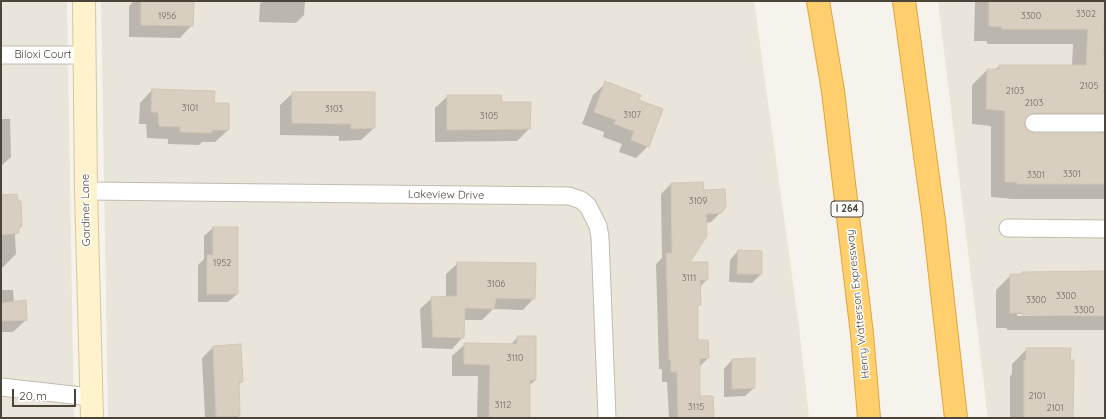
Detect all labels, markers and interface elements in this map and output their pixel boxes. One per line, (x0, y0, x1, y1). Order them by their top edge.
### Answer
house number: 3302 (1076, 9, 1096, 19)
house number: 1956 (158, 11, 176, 21)
house number: 3300 (1021, 11, 1041, 21)
street label: Biloxi Court (14, 48, 72, 62)
house number: 2105 (1080, 81, 1098, 91)
house number: 2103 (1006, 86, 1024, 96)
house number: 2103 (1025, 98, 1043, 108)
house number: 3101 (182, 103, 198, 113)
house number: 3103 (325, 104, 343, 114)
house number: 3107 (623, 110, 641, 120)
house number: 3105 (480, 111, 498, 121)
house number: 3301 (1063, 169, 1081, 179)
house number: 3301 (1027, 170, 1045, 180)
street label: Gardiner Lane (79, 174, 93, 246)
street label: Lakeview Drive (408, 188, 484, 202)
house number: 3109 (689, 196, 707, 206)
road number: I 264 (831, 201, 863, 217)
street label: Henry Watterson Expressway (844, 229, 872, 379)
house number: 1952 (213, 258, 231, 268)
house number: 3111 (682, 273, 696, 283)
house number: 3106 (487, 279, 505, 289)
house number: 3300 (1056, 291, 1076, 301)
house number: 3300 (1026, 295, 1046, 305)
house number: 3300 (1074, 305, 1094, 315)
house number: 3110 (507, 353, 523, 363)
scale bar (14, 381, 78, 407)
text: 20 m (19, 388, 47, 403)
house number: 2101 (1028, 391, 1046, 401)
house number: 3112 (495, 400, 511, 410)
house number: 3115 (688, 402, 704, 412)
house number: 2101 (1046, 403, 1064, 413)

